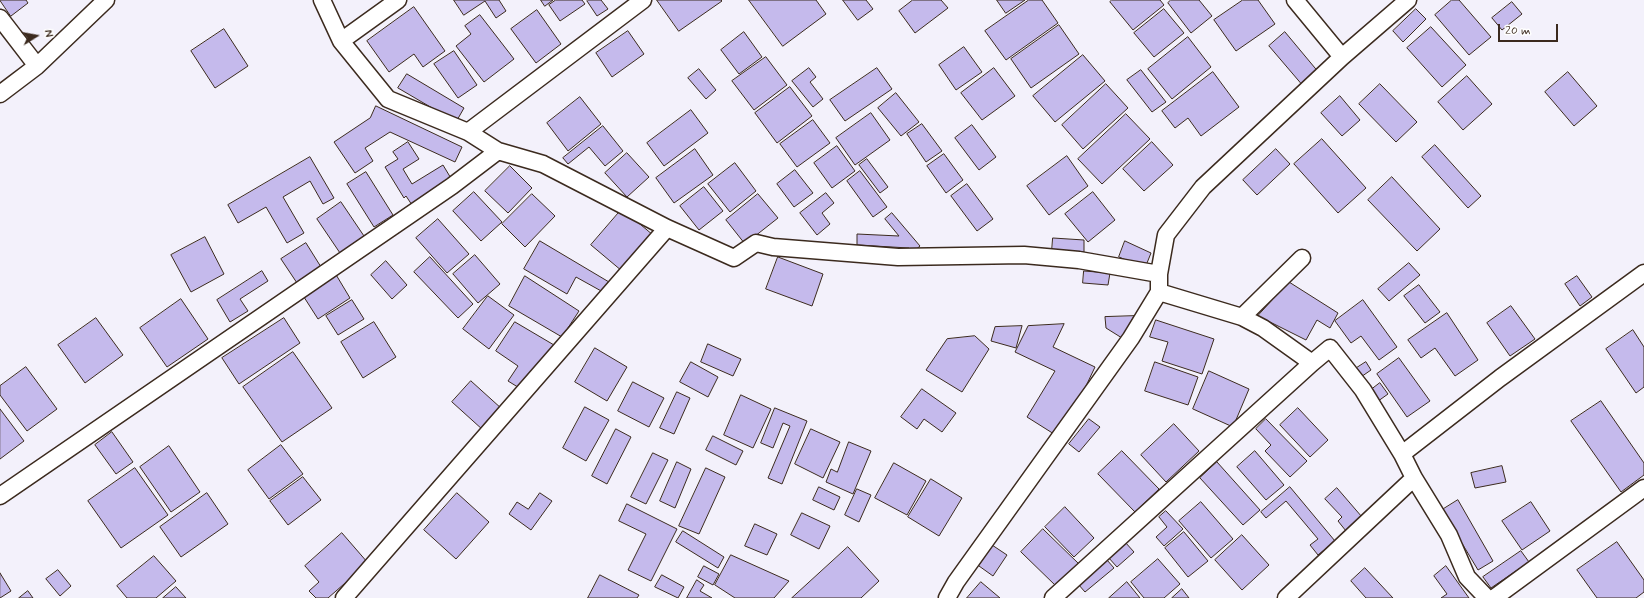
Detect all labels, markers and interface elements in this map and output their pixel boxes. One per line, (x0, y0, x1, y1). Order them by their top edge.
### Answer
north arrow (16, 16, 56, 56)
scale bar (1500, 16, 1560, 42)
text: 20 m (1505, 23, 1531, 39)
text: N (40, 29, 55, 39)

